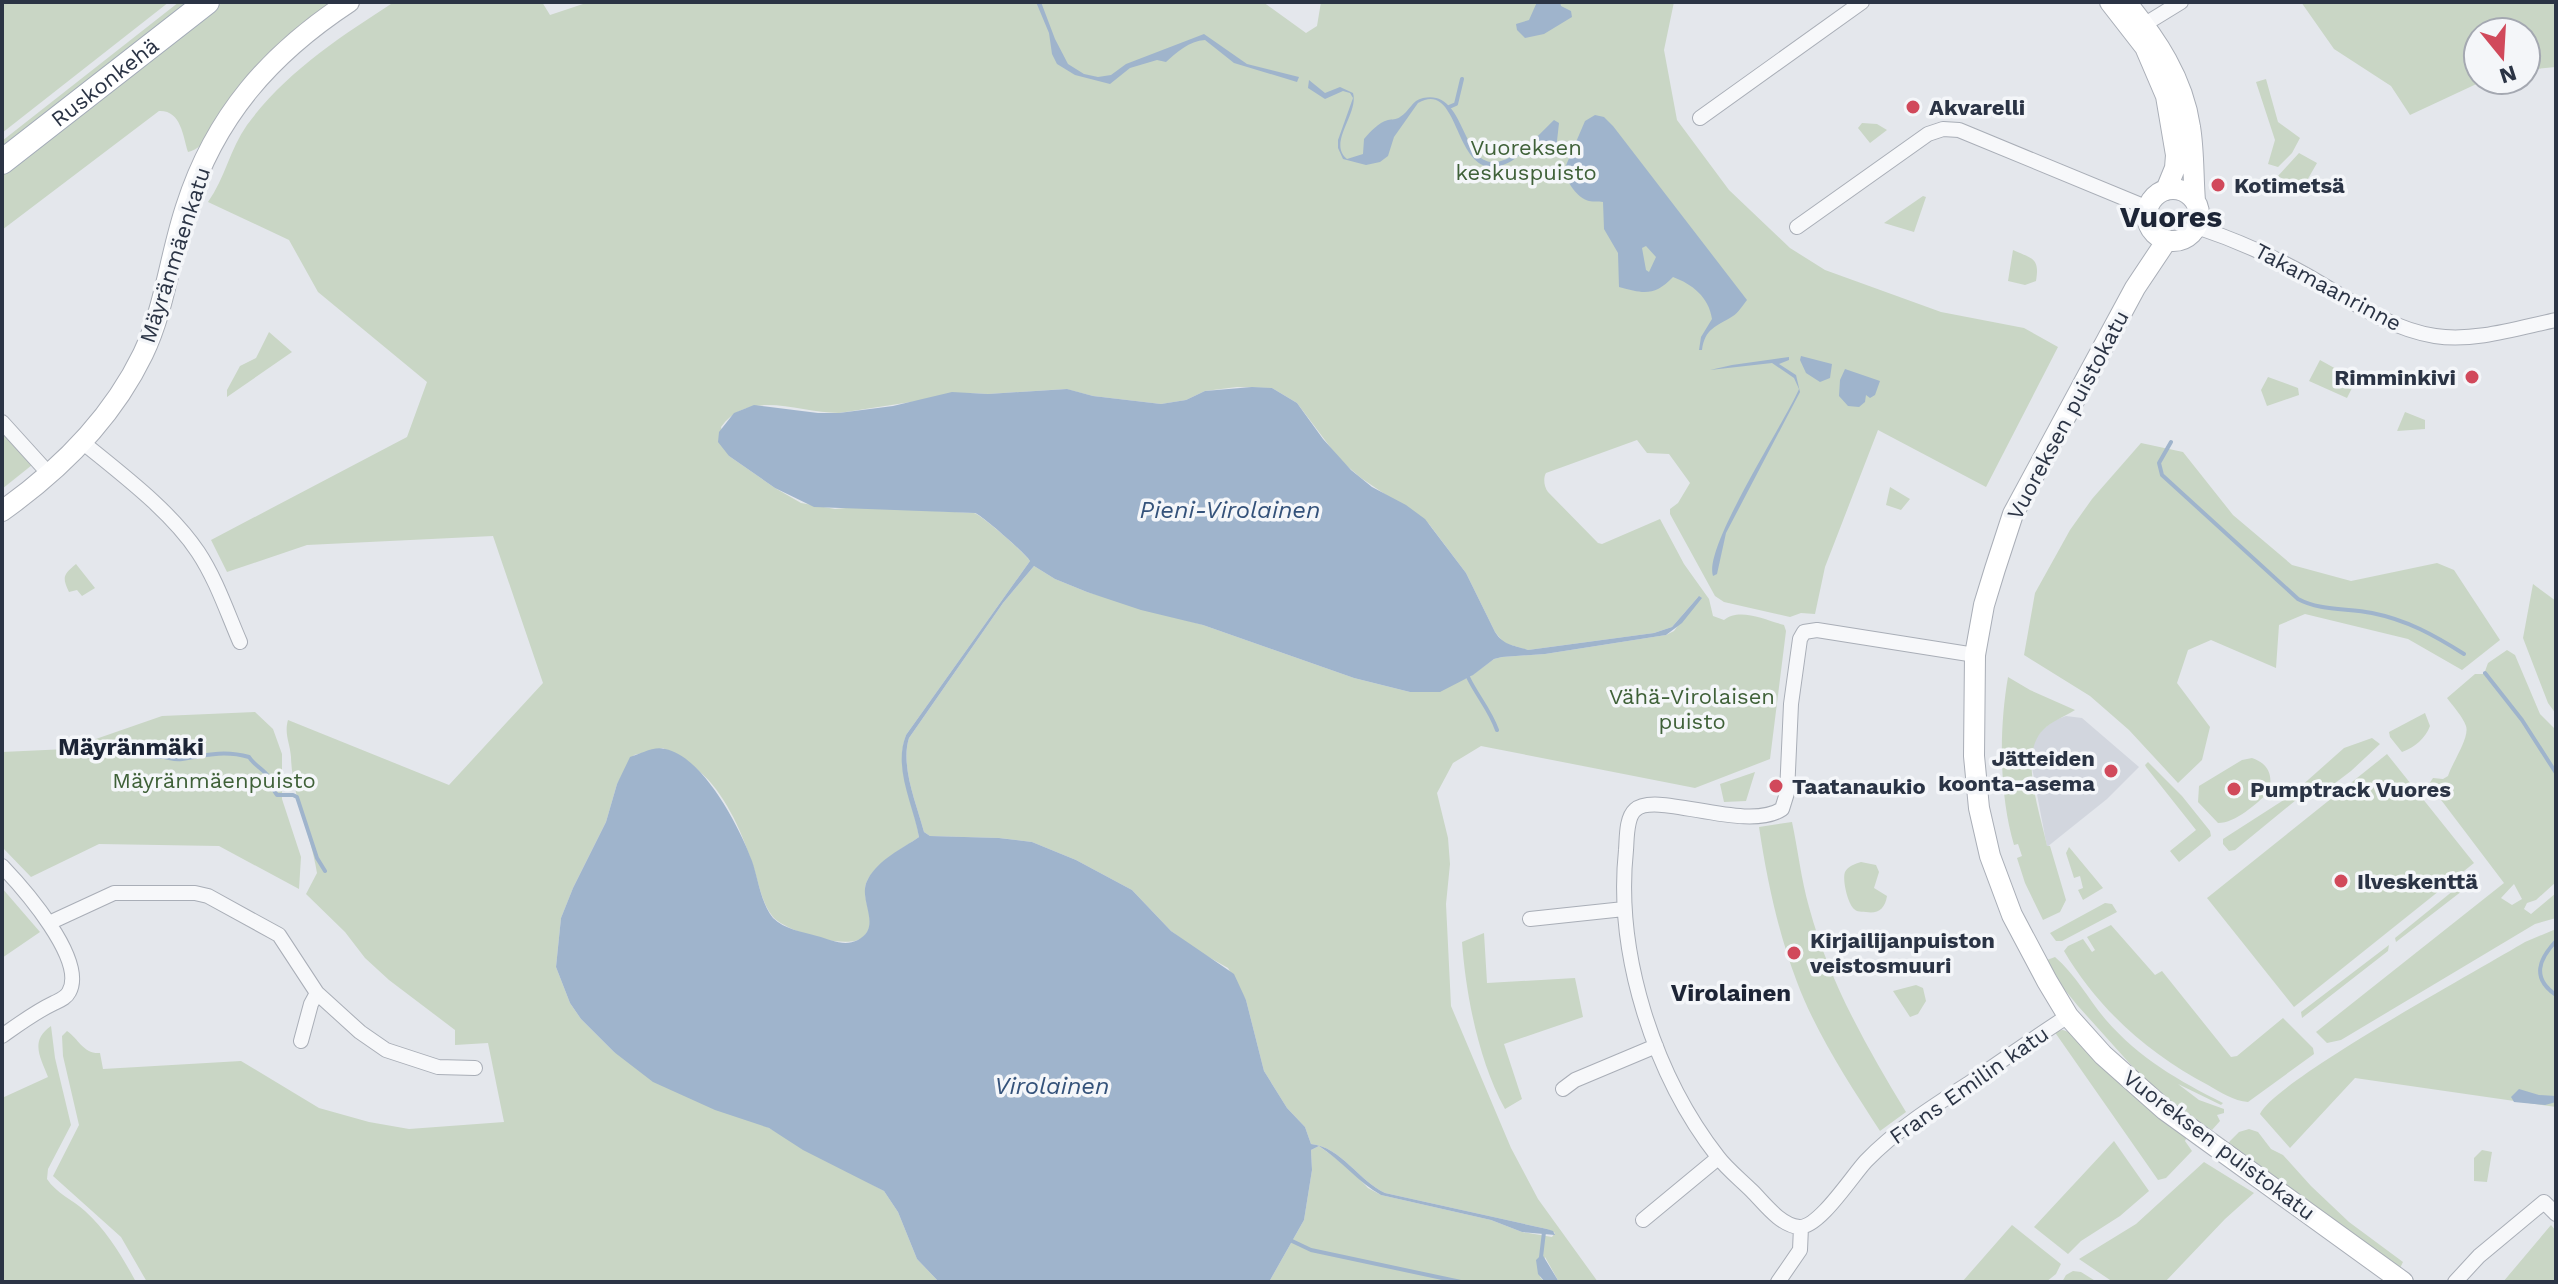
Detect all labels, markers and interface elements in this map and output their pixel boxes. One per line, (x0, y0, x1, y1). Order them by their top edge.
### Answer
north arrow (2462, 16, 2542, 96)
street label: Ruskonkehä (46, 32, 163, 132)
text: N (2496, 60, 2520, 89)
place label: Akvarelli (1929, 95, 2025, 120)
marker: Akvarelli (1904, 98, 1922, 116)
park label: Vuoreksen keskuspuisto (1455, 135, 1597, 185)
street label: Mäyränmäenkatu (135, 164, 215, 346)
place label: Kotimetsä (2234, 173, 2345, 198)
marker: Kotimetsä (2209, 176, 2227, 194)
district label: Vuores (2120, 199, 2222, 234)
street label: Takamaanrinne (2250, 238, 2406, 336)
street label: Vuoreksen puistokatu (2002, 306, 2134, 524)
place label: Rimminkivi (2334, 365, 2456, 390)
marker: Rimminkivi (2463, 368, 2481, 386)
water label: Pieni-Virolainen (1140, 496, 1320, 524)
park label: Vähä-Virolaisen puisto (1609, 684, 1775, 734)
district label: Mäyränmäki (58, 733, 204, 761)
place label: Jätteiden koonta-asema (1938, 746, 2095, 796)
marker: Jätteiden koonta-asema (2102, 762, 2120, 780)
park label: Mäyränmäenpuisto (112, 768, 316, 793)
place label: Taatanaukio (1792, 774, 1926, 799)
marker: Taatanaukio (1767, 777, 1785, 795)
place label: Pumptrack Vuores (2250, 777, 2451, 802)
marker: Pumptrack Vuores (2225, 780, 2243, 798)
place label: Ilveskenttä (2357, 869, 2478, 894)
marker: Ilveskenttä (2332, 872, 2350, 890)
place label: Kirjailijanpuiston veistosmuuri (1809, 928, 1995, 978)
marker: Kirjailijanpuiston veistosmuuri (1785, 944, 1803, 962)
district label: Virolainen (1671, 979, 1791, 1007)
street label: Frans Emilin katu (1885, 1021, 2053, 1149)
street label: Vuoreksen puistokatu (2118, 1065, 2320, 1225)
water label: Virolainen (995, 1072, 1109, 1100)

